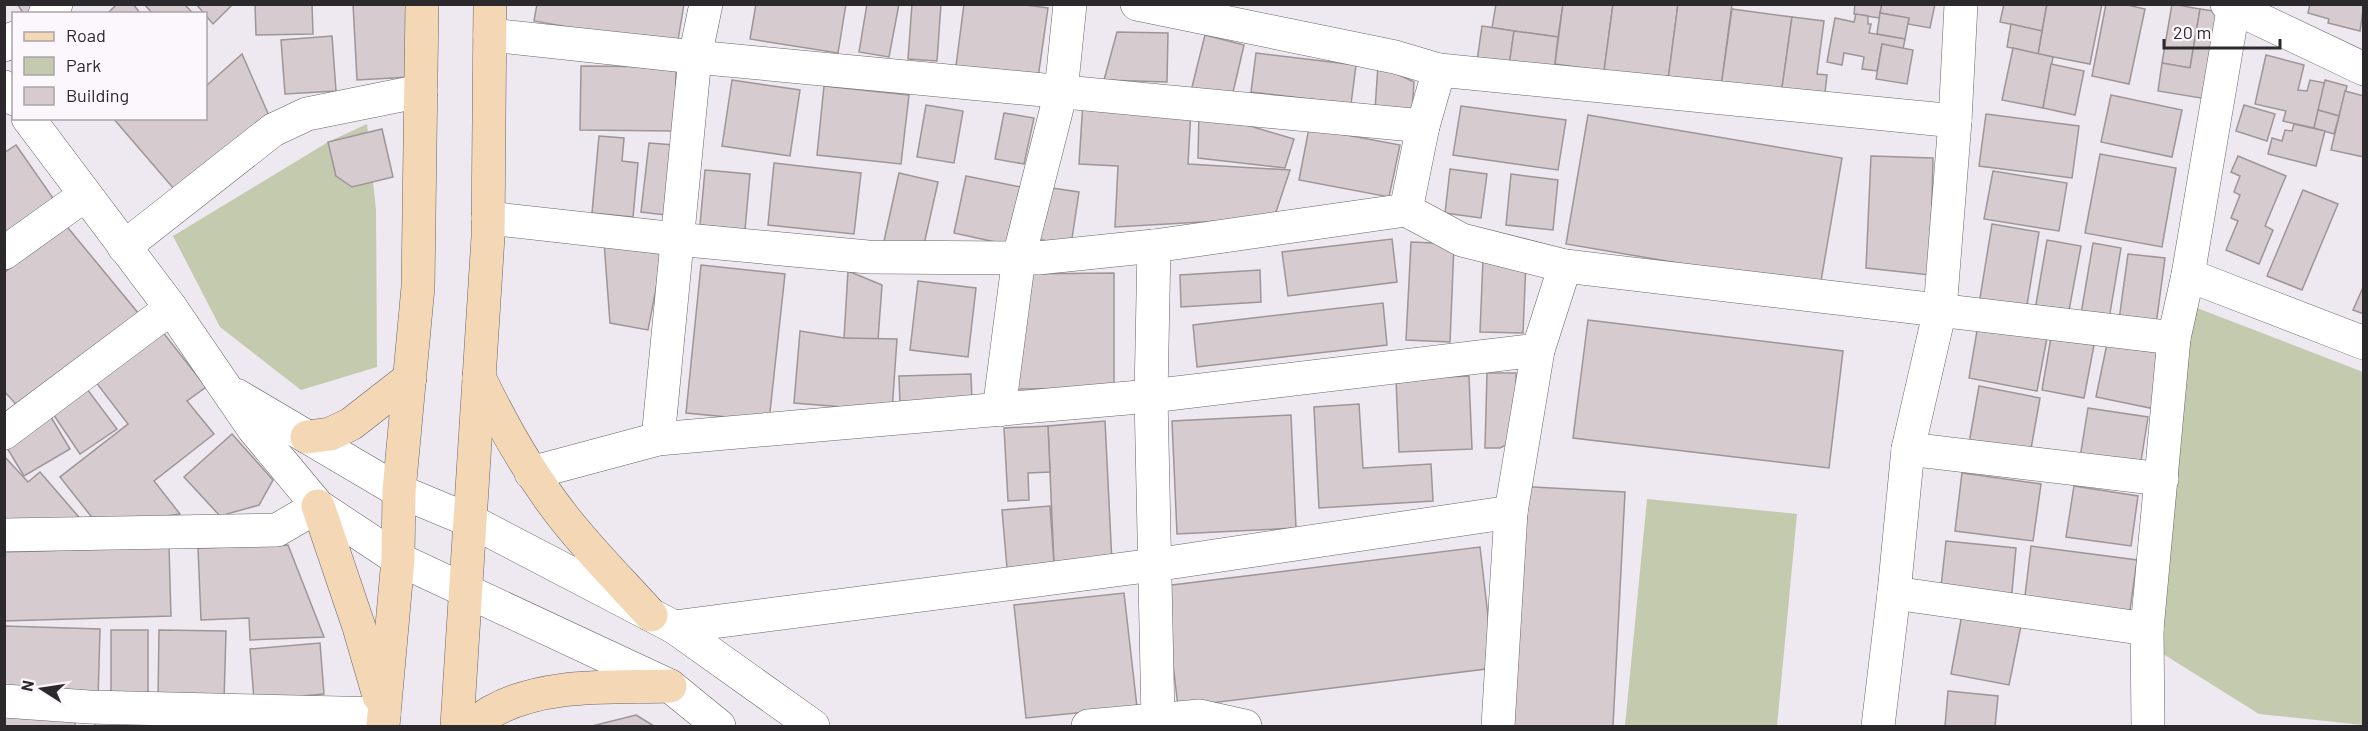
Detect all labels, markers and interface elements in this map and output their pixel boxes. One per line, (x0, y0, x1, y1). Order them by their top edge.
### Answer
legend (12, 12, 207, 120)
scale bar (2164, 12, 2280, 50)
text: 20 m (2173, 21, 2211, 43)
text: Road (66, 24, 106, 46)
text: Park (66, 54, 101, 76)
text: Building (66, 84, 129, 106)
north arrow (12, 659, 72, 719)
text: N (16, 679, 37, 693)

